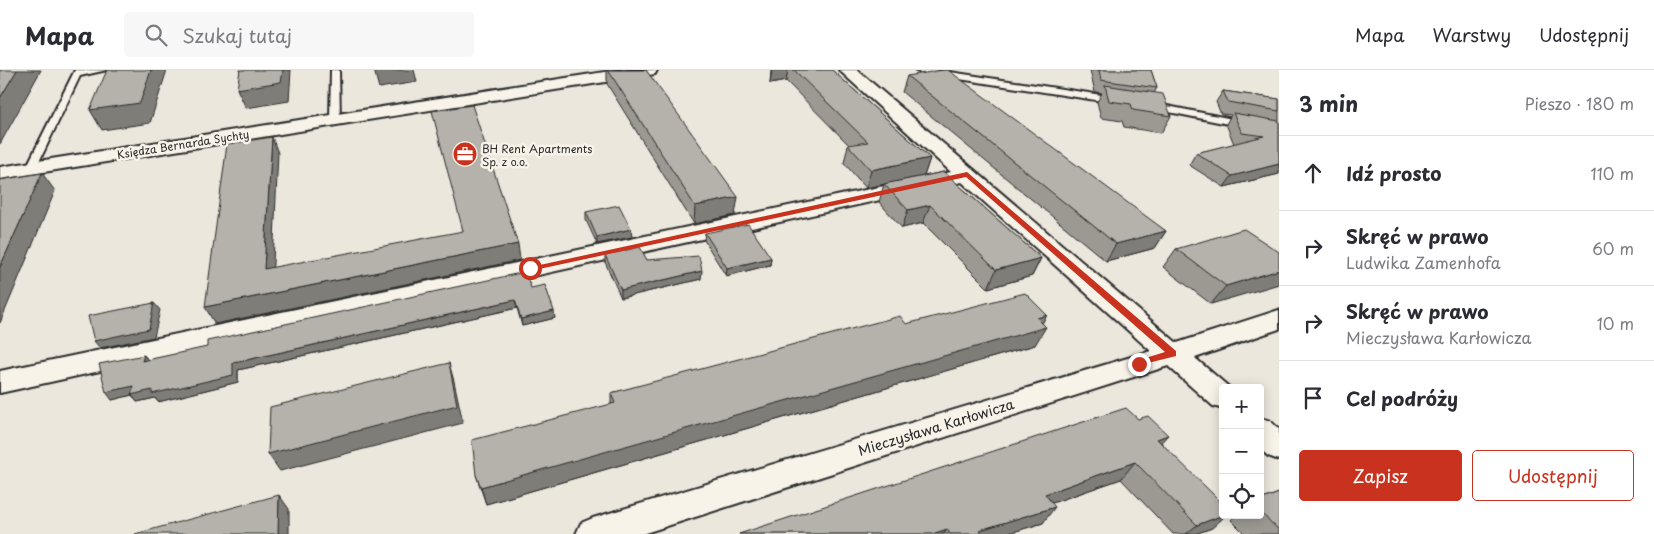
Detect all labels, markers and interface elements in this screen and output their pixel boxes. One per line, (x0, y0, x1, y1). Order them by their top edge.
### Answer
search box (124, 12, 474, 57)
text: Mapa (25, 17, 94, 53)
icon: search (142, 21, 170, 49)
text: Szukaj tutaj (182, 21, 292, 49)
text: Mapa (1355, 21, 1405, 48)
text: Warstwy (1433, 21, 1511, 48)
text: Udostępnij (1539, 21, 1629, 48)
text: 3 min (1299, 87, 1358, 119)
text: Pieszo · 180 m (1525, 91, 1634, 115)
street label: Księdza Bernarda Sychty (116, 125, 250, 163)
place label: BH Rent Apartments Sp. z o.o. (482, 140, 592, 170)
office icon: BH Rent Apartments Sp. z o.o. (452, 141, 478, 167)
icon: ahead (1299, 159, 1327, 187)
text: Idź prosto (1346, 159, 1442, 187)
text: 110 m (1591, 161, 1634, 185)
text: Skręć w prawo (1346, 222, 1489, 250)
icon: right (1299, 234, 1327, 262)
text: 60 m (1592, 236, 1634, 260)
text: Ludwika Zamenhofa (1346, 250, 1501, 274)
route start (519, 257, 542, 280)
text: Skręć w prawo (1346, 297, 1489, 325)
icon: right (1299, 309, 1327, 337)
text: 10 m (1597, 311, 1634, 335)
text: Mieczysława Karłowicza (1346, 325, 1531, 349)
route end (1128, 353, 1151, 376)
map controls (1219, 384, 1264, 519)
button: + (1219, 384, 1264, 429)
icon: arrive (1299, 384, 1327, 412)
text: Cel podróży (1346, 384, 1458, 412)
street label: Mieczysława Karłowicza (855, 393, 1017, 461)
button: − (1219, 429, 1264, 474)
button: Zapisz (1299, 450, 1462, 501)
button: Udostępnij (1472, 450, 1634, 501)
button: locate (1219, 474, 1264, 519)

